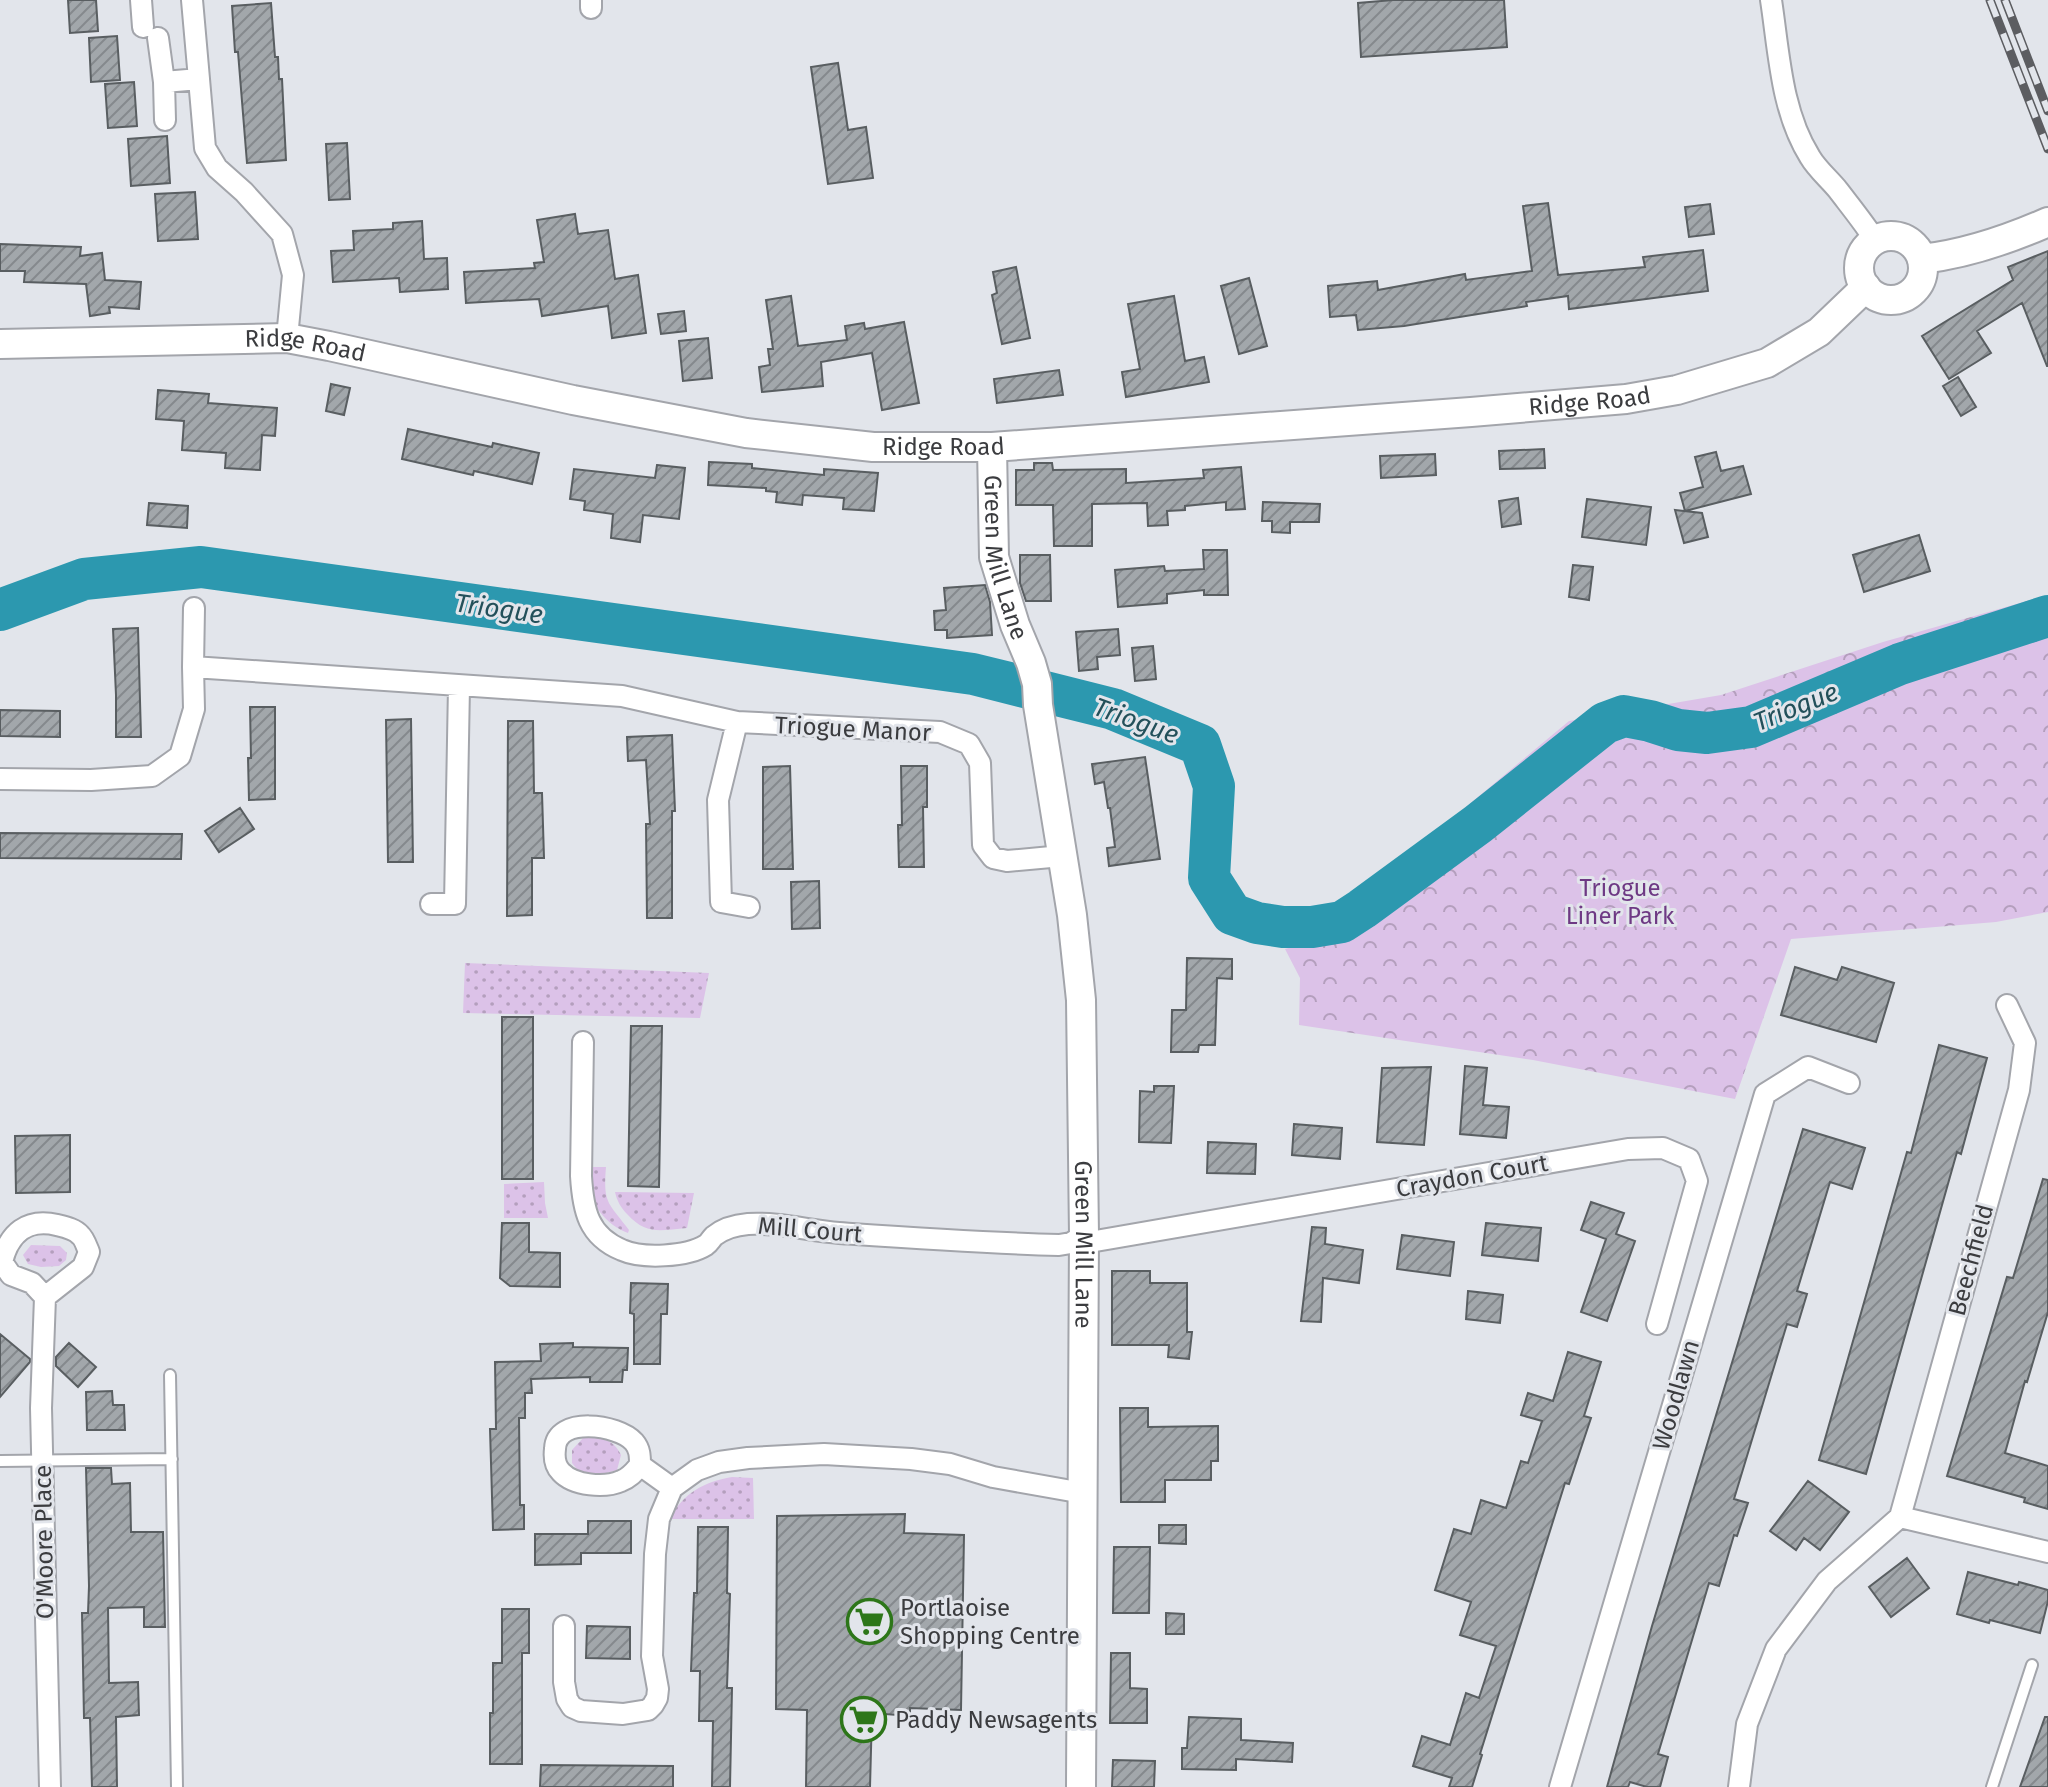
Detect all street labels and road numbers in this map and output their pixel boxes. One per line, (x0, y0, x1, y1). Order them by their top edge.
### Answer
street label: Ridge Road (244, 324, 369, 368)
street label: Ridge Road (1527, 381, 1653, 421)
street label: Ridge Road (882, 432, 1006, 461)
street label: Green Mill Lane (979, 475, 1034, 644)
street label: Triogue Manor (774, 711, 933, 747)
street label: Craydon Court (1394, 1149, 1550, 1203)
street label: Green Mill Lane (1069, 1160, 1098, 1329)
street label: Beechfield (1943, 1201, 1999, 1319)
street label: Mill Court (757, 1211, 864, 1249)
street label: Woodlawn (1647, 1337, 1705, 1453)
street label: O'Moore Place (29, 1465, 59, 1619)

